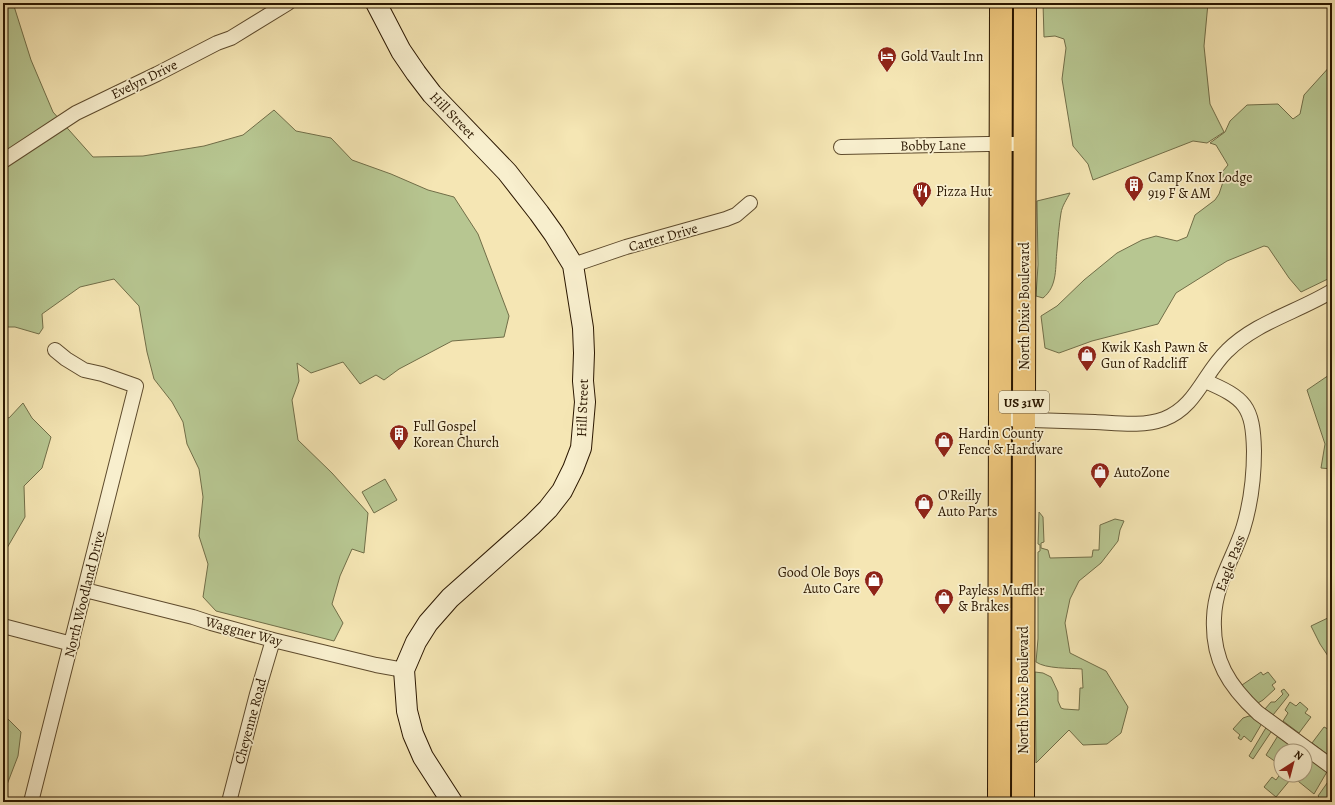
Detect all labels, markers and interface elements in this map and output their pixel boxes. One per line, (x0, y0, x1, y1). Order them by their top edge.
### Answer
hotel icon: Gold Vault Inn (876, 45, 898, 73)
place label: Gold Vault Inn (901, 47, 984, 66)
street label: Evelyn Drive (108, 55, 181, 104)
street label: Hill Street (426, 88, 480, 143)
street label: Bobby Lane (900, 135, 966, 156)
place label: Camp Knox Lodge 919 F & AM (1148, 168, 1253, 203)
building icon: Camp Knox Lodge 919 F & AM (1123, 174, 1145, 202)
restaurant icon: Pizza Hut (911, 180, 933, 208)
place label: Pizza Hut (936, 182, 993, 201)
street label: Carter Drive (626, 219, 700, 256)
street label: North Dixie Boulevard (1015, 241, 1034, 370)
place label: Kwik Kash Pawn & Gun of Radcliff (1101, 338, 1208, 373)
shop icon: Kwik Kash Pawn & Gun of Radcliff (1076, 344, 1098, 372)
street label: Hill Street (572, 378, 593, 438)
road number: US 31W (999, 391, 1049, 413)
place label: Full Gospel Korean Church (413, 417, 500, 452)
building icon: Full Gospel Korean Church (388, 423, 410, 451)
place label: Hardin County Fence & Hardware (958, 424, 1063, 459)
shop icon: Hardin County Fence & Hardware (933, 430, 955, 458)
shop icon: AutoZone (1089, 461, 1111, 489)
place label: AutoZone (1113, 463, 1170, 482)
place label: O'Reilly Auto Parts (937, 486, 997, 521)
shop icon: O'Reilly Auto Parts (913, 492, 935, 520)
street label: North Woodland Drive (60, 529, 109, 659)
street label: Eagle Pass (1211, 532, 1250, 594)
place label: Good Ole Boys Auto Care (778, 563, 860, 598)
shop icon: Good Ole Boys Auto Care (863, 569, 885, 597)
place label: Payless Muffler & Brakes (958, 581, 1045, 616)
shop icon: Payless Muffler & Brakes (933, 587, 955, 615)
street label: Waggner Way (202, 612, 285, 651)
street label: North Dixie Boulevard (1014, 625, 1033, 754)
street label: Cheyenne Road (230, 676, 271, 766)
north arrow (1273, 743, 1313, 783)
text: N (1291, 747, 1306, 764)

